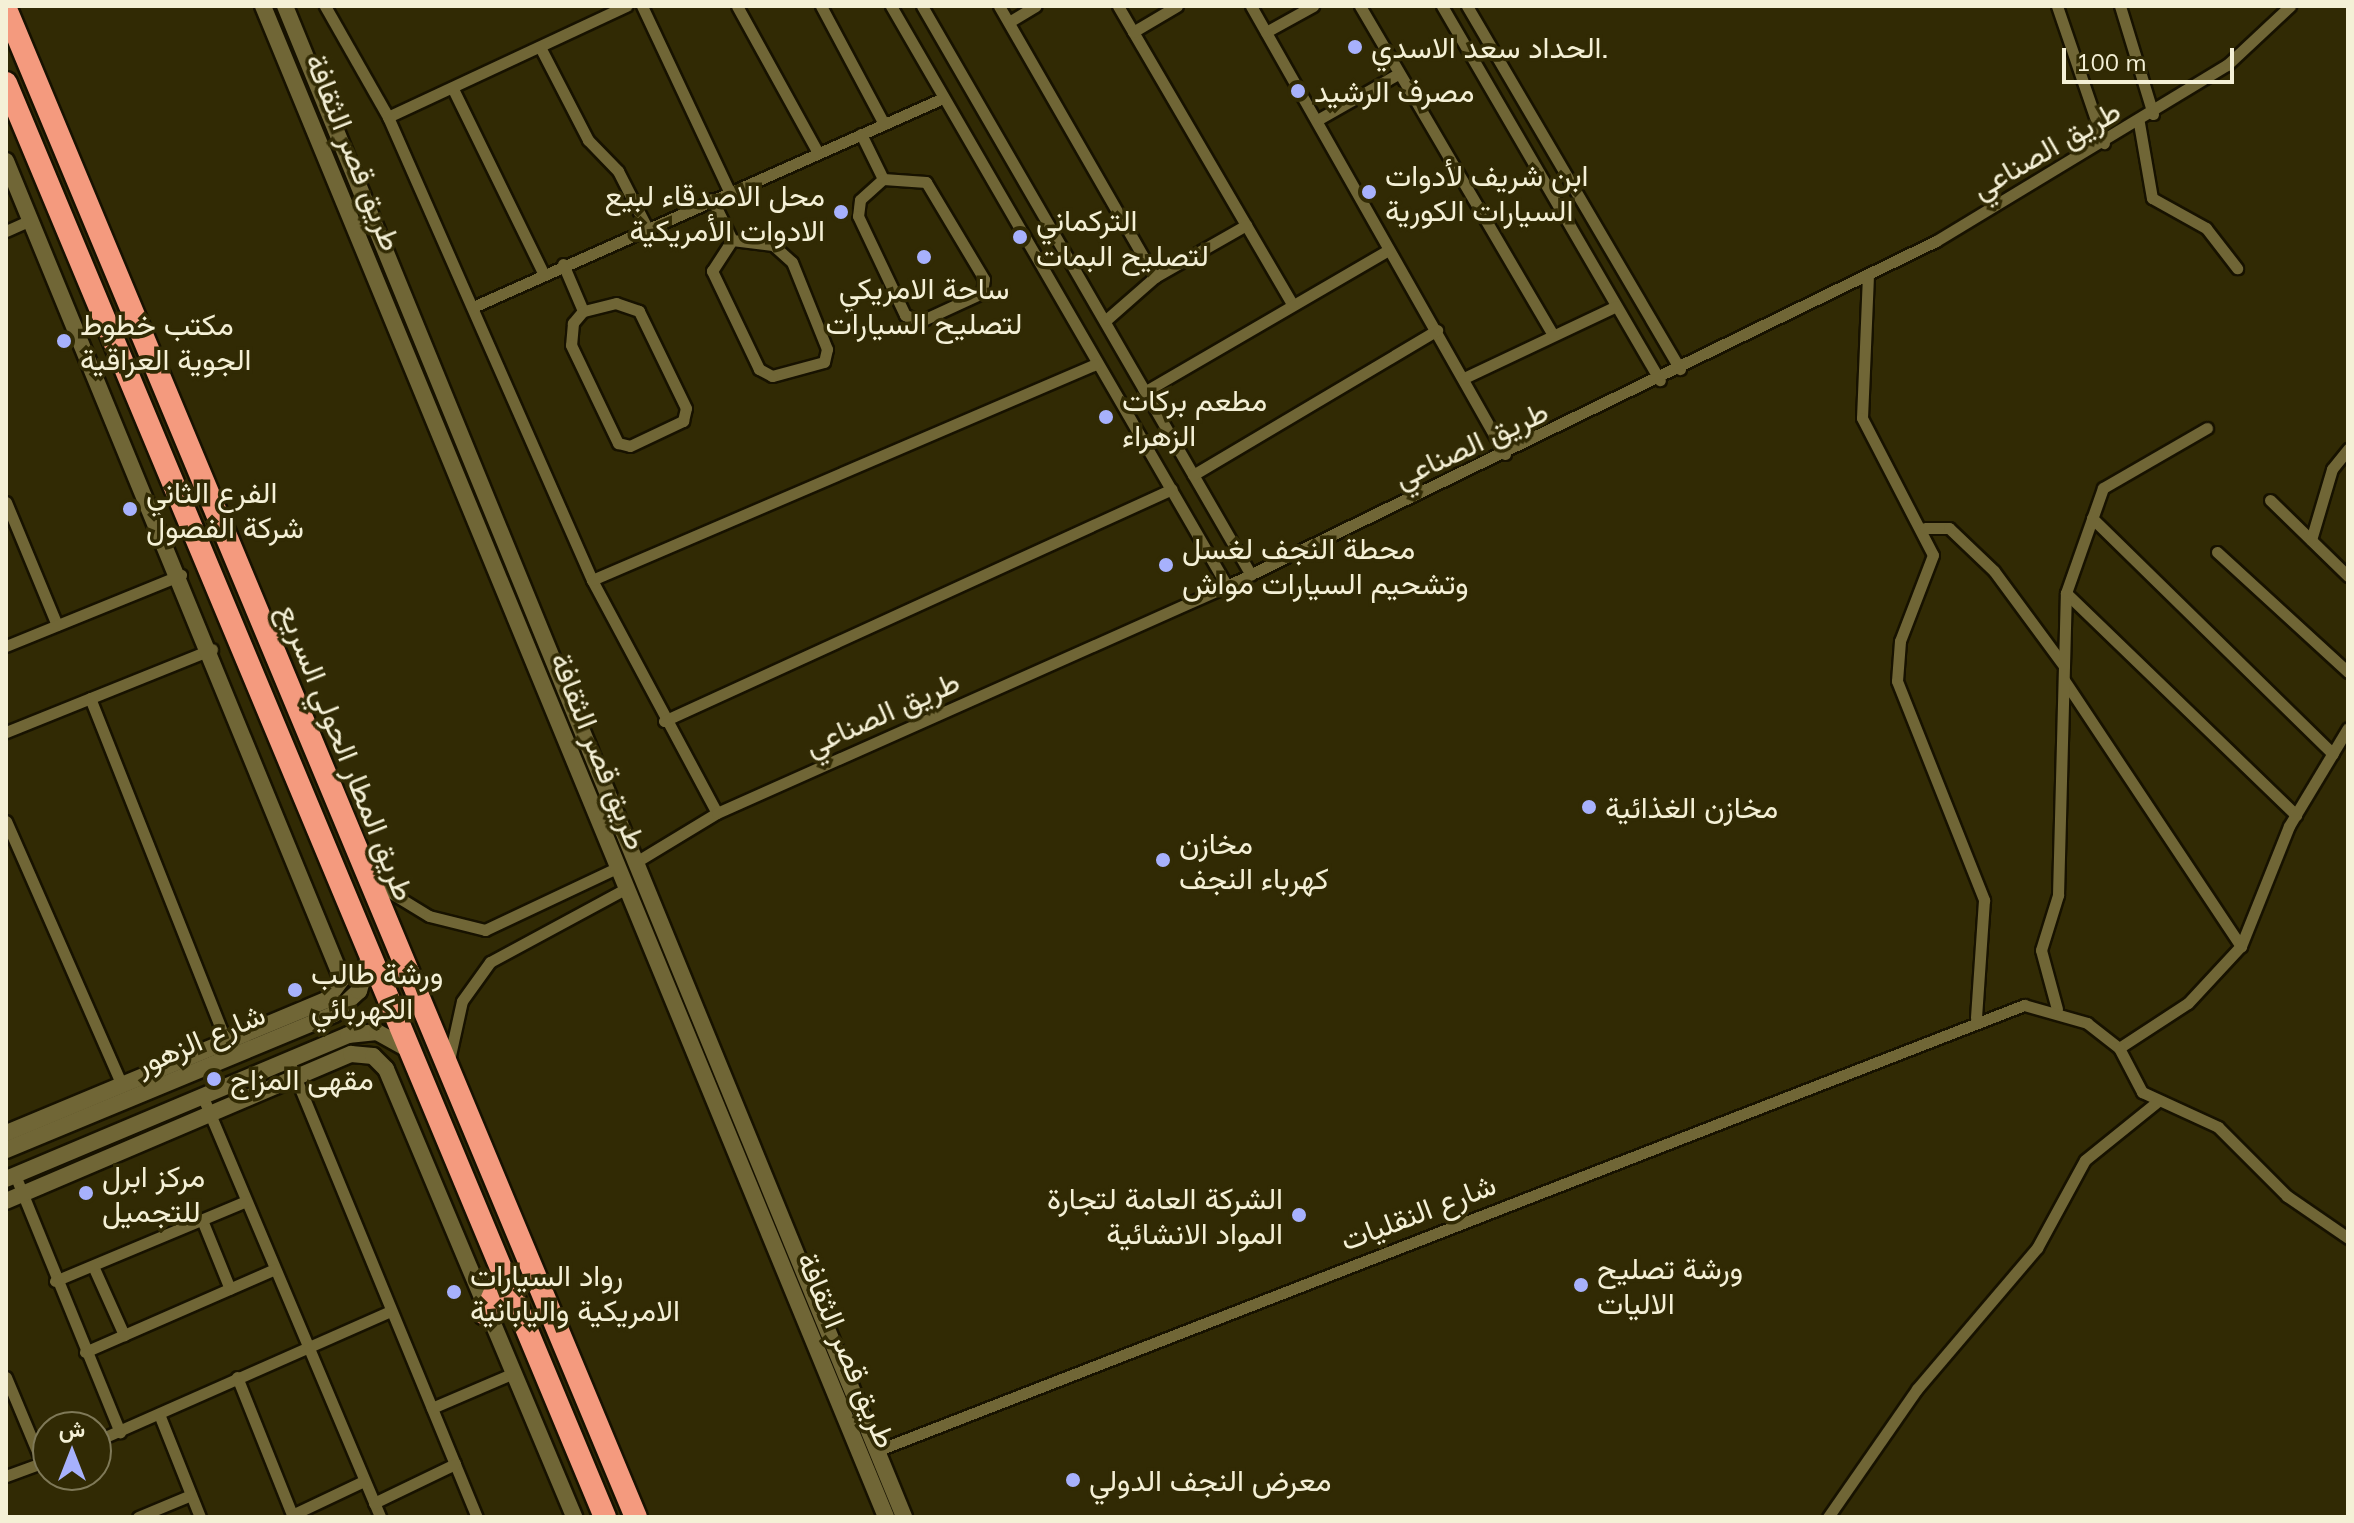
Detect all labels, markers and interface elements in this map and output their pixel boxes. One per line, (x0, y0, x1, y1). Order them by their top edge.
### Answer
place label: الحداد سعد الاسدي. (1371, 29, 1608, 65)
scale bar (2066, 32, 2238, 82)
marker: الحداد سعد الاسدي. (1346, 38, 1364, 56)
text: 100 m (2076, 47, 2147, 77)
street label: طريق قصر الثقافة (298, 48, 410, 256)
place label: مصرف الرشيد (1314, 73, 1474, 109)
marker: مصرف الرشيد (1289, 82, 1307, 100)
street label: طريق الصناعي (1965, 92, 2127, 206)
place label: ابن شريف لأدوات السيارات الكورية (1385, 157, 1588, 228)
place label: محل الاصدقاء لبيع الادوات الأمريكية (604, 177, 825, 248)
marker: ابن شريف لأدوات السيارات الكورية (1360, 183, 1378, 201)
place label: التركماني لتصليح البمات (1036, 202, 1209, 272)
marker: محل الاصدقاء لبيع الادوات الأمريكية (832, 203, 850, 221)
marker: التركماني لتصليح البمات (1011, 228, 1029, 246)
marker: ساحة الامريكي لتصليح السيارات (915, 248, 933, 266)
place label: ساحة الامريكي لتصليح السيارات (826, 270, 1022, 340)
place label: مكتب خطوط الجوية العراقية (80, 306, 252, 376)
marker: مكتب خطوط الجوية العراقية (55, 332, 73, 350)
place label: مطعم بركات الزهراء (1122, 382, 1267, 452)
street label: طريق الصناعي (1388, 393, 1554, 495)
marker: مطعم بركات الزهراء (1097, 408, 1115, 426)
place label: الفرع الثاني شركة الفصول (146, 474, 304, 544)
marker: الفرع الثاني شركة الفصول (121, 500, 139, 518)
place label: محطة النجف لغسل وتشحيم السيارات مواش (1182, 530, 1469, 600)
marker: محطة النجف لغسل وتشحيم السيارات مواش (1157, 556, 1175, 574)
street label: طريق المطار الحولي السريع (271, 598, 423, 906)
street label: طريق قصر الثقافة (543, 647, 655, 855)
street label: طريق الصناعي (799, 663, 965, 763)
place label: مخازن الغذائية (1605, 789, 1778, 825)
marker: مخازن الغذائية (1580, 798, 1598, 816)
place label: مخازن كهرباء النجف (1179, 825, 1329, 896)
marker: مخازن كهرباء النجف (1154, 851, 1172, 869)
place label: ورشة طالب الكهربائي (311, 955, 443, 1026)
marker: ورشة طالب الكهربائي (286, 981, 304, 999)
street label: شارع الزهور (130, 996, 270, 1082)
place label: مقهى المزاج (230, 1061, 374, 1097)
marker: مقهى المزاج (205, 1070, 223, 1088)
place label: مركز ابرل للتجميل (102, 1158, 205, 1228)
street label: شارع النقليات (1335, 1166, 1501, 1258)
place label: الشركة العامة لتجارة المواد الانشائية (1047, 1180, 1283, 1250)
marker: مركز ابرل للتجميل (77, 1184, 95, 1202)
marker: الشركة العامة لتجارة المواد الانشائية (1290, 1206, 1308, 1224)
street label: طريق قصر الثقافة (790, 1247, 904, 1453)
place label: ورشة تصليح الاليات (1597, 1250, 1743, 1320)
place label: رواد السيارات الامريكية واليابانية (470, 1257, 680, 1328)
marker: ورشة تصليح الاليات (1572, 1276, 1590, 1294)
marker: رواد السيارات الامريكية واليابانية (445, 1283, 463, 1301)
north arrow (32, 1411, 112, 1491)
text: ش (59, 1415, 85, 1443)
place label: معرض النجف الدولي (1089, 1462, 1332, 1498)
marker: معرض النجف الدولي (1064, 1471, 1082, 1489)

